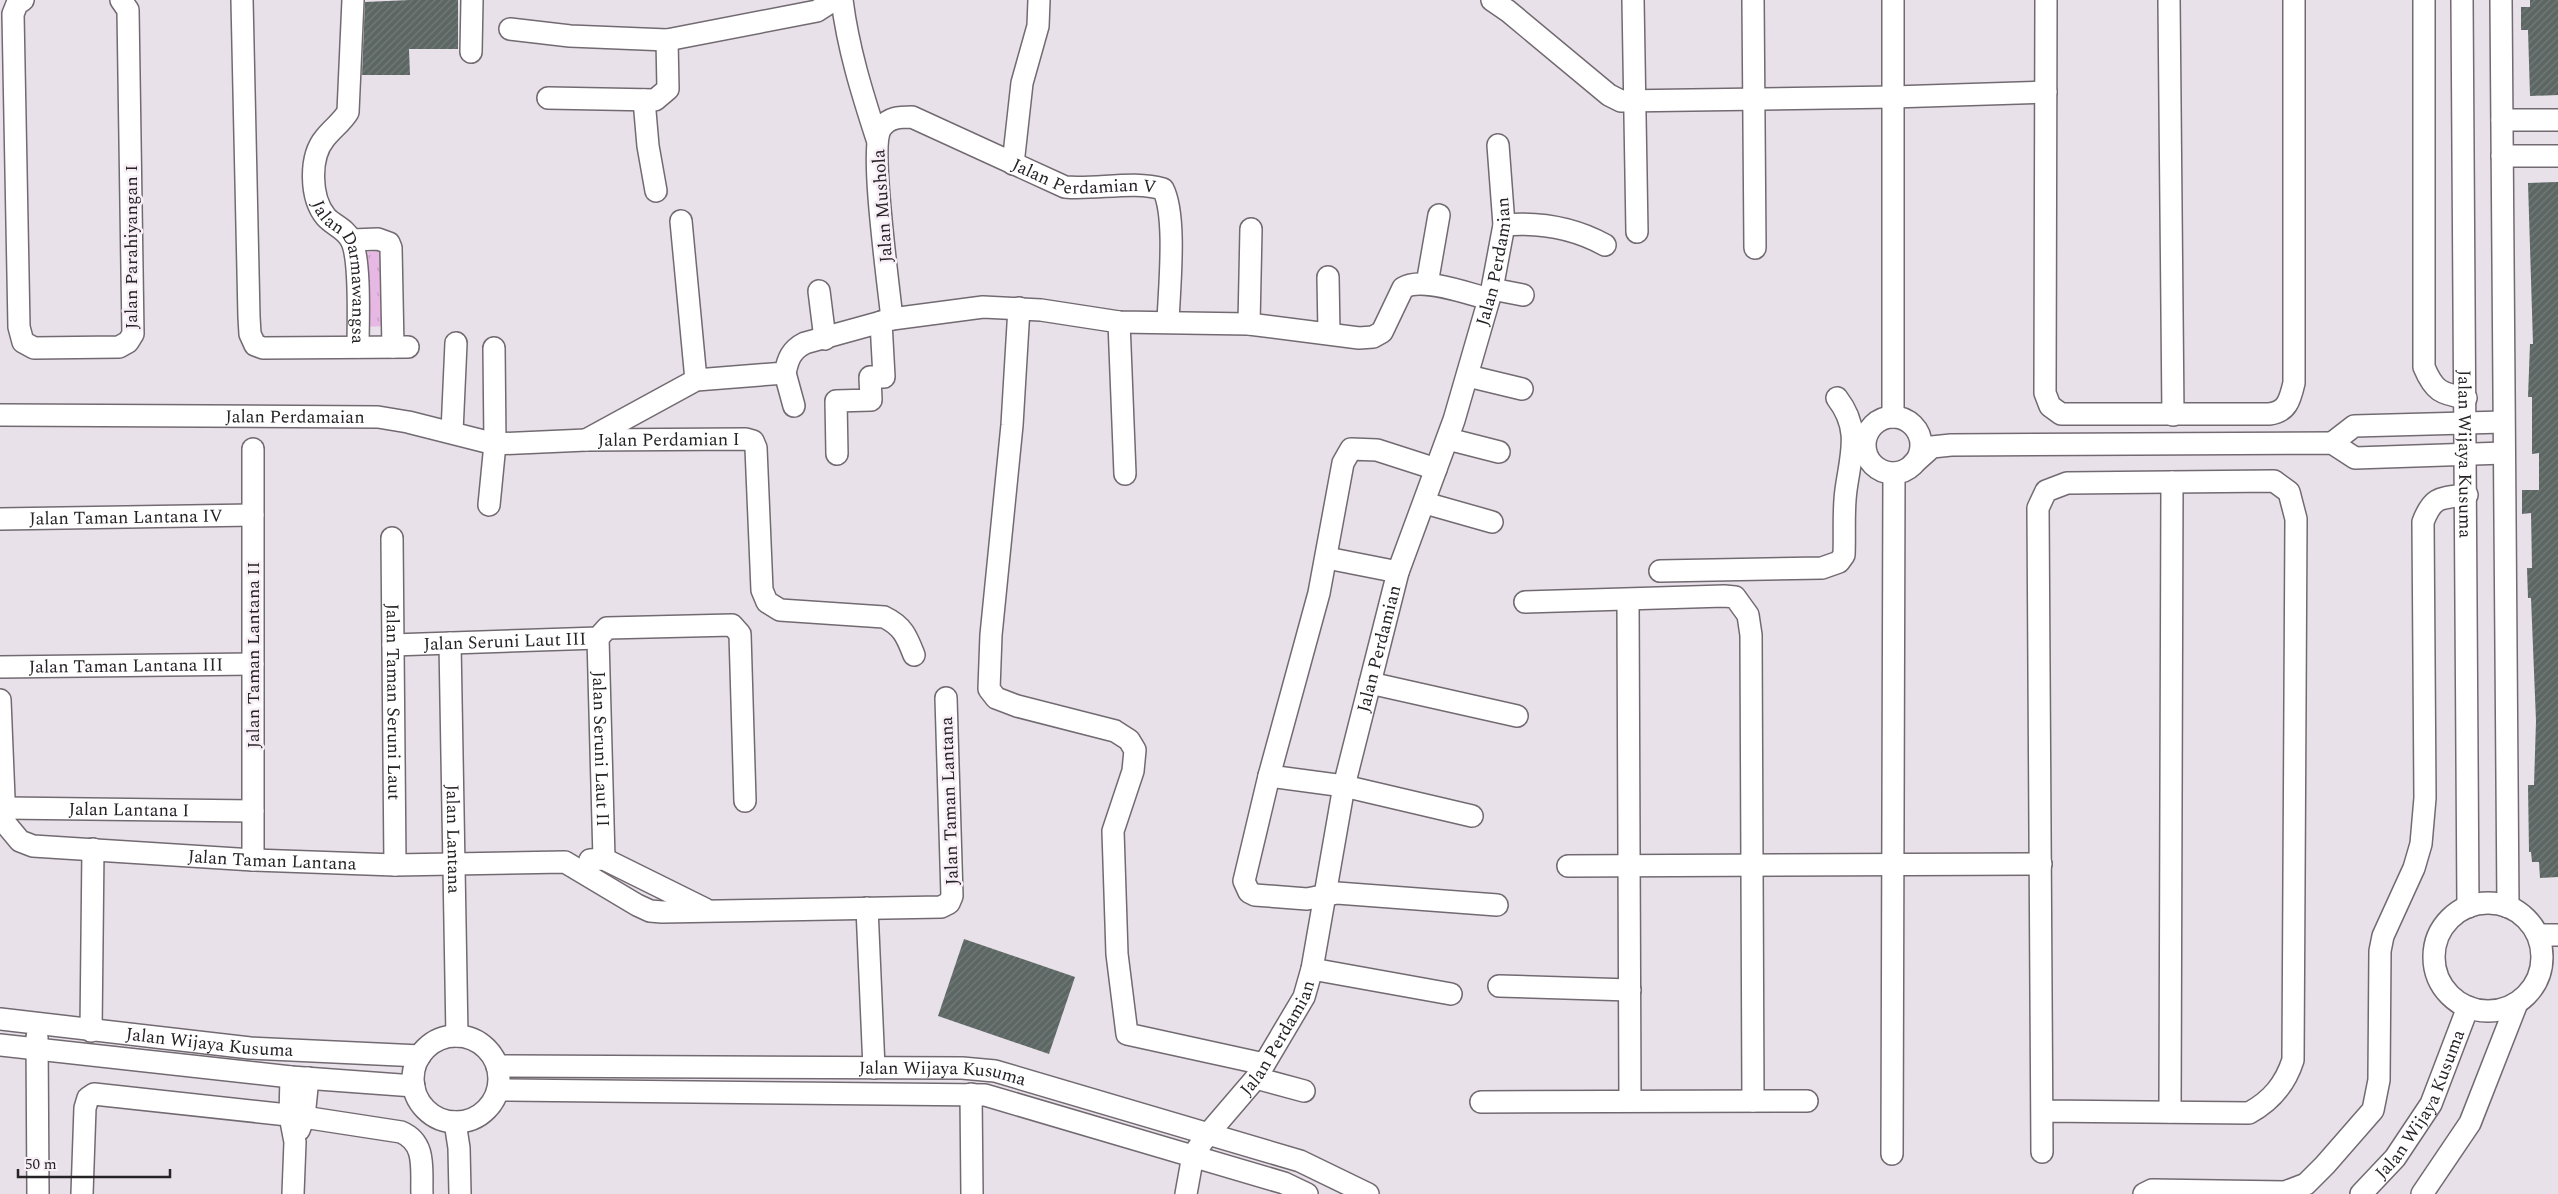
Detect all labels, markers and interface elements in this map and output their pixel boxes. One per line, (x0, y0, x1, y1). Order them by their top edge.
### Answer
street label: Jalan Mushola (865, 148, 900, 264)
street label: Jalan Perdamian V (1007, 151, 1158, 202)
street label: Jalan Parahiyangan I (118, 165, 145, 329)
street label: Jalan Darmawangsa (304, 196, 371, 344)
street label: Jalan Perdamian (1469, 196, 1518, 329)
street label: Jalan Wijaya Kusuma (2450, 370, 2479, 538)
street label: Jalan Perdamaian (225, 403, 365, 431)
street label: Jalan Perdamian I (598, 426, 740, 454)
street label: Jalan Taman Lantana IV (29, 502, 223, 533)
street label: Jalan Taman Lantana II (240, 561, 267, 749)
street label: Jalan Perdamian (1350, 582, 1408, 715)
street label: Jalan Taman Seruni Laut (379, 603, 407, 801)
street label: Jalan Seruni Laut III (423, 625, 587, 658)
street label: Jalan Taman Lantana III (29, 651, 223, 681)
street label: Jalan Seruni Laut II (585, 671, 616, 827)
street label: Jalan Taman Lantana (933, 716, 966, 886)
street label: Jalan Lantana (439, 784, 467, 894)
street label: Jalan Lantana I (68, 796, 190, 824)
street label: Jalan Taman Lantana (187, 843, 357, 878)
street label: Jalan Perdamian (1233, 977, 1322, 1102)
street label: Jalan Wijaya Kusuma (124, 1021, 294, 1064)
street label: Jalan Wijaya Kusuma (2369, 1026, 2472, 1186)
street label: Jalan Wijaya Kusuma (859, 1055, 1030, 1094)
scale bar (18, 1146, 170, 1178)
text: 50 m (25, 1153, 57, 1176)

